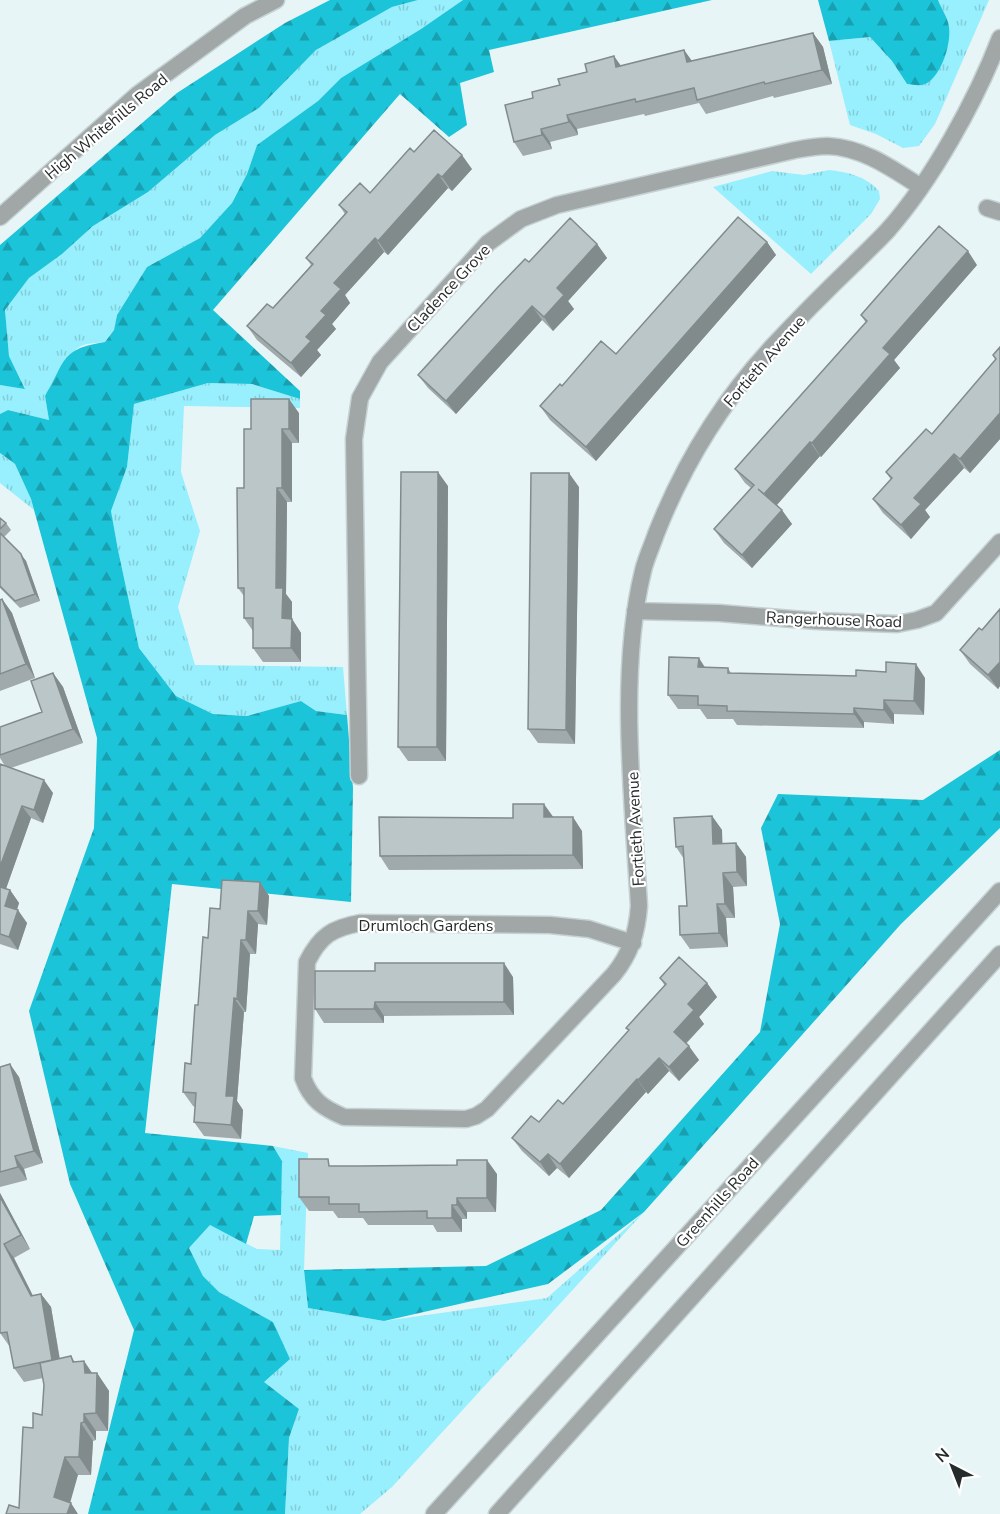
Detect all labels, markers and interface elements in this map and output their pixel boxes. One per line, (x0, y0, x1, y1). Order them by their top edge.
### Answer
street label: High Whitehills Road (41, 69, 173, 185)
street label: Cladence Grove (402, 240, 495, 338)
street label: Fortieth Avenue (719, 311, 811, 412)
street label: Rangerhouse Road (765, 607, 902, 633)
street label: Fortieth Avenue (622, 771, 650, 887)
street label: Drumloch Gardens (359, 915, 493, 937)
street label: Greenhills Road (671, 1153, 764, 1253)
north arrow (922, 1436, 982, 1496)
text: N (931, 1443, 954, 1468)

